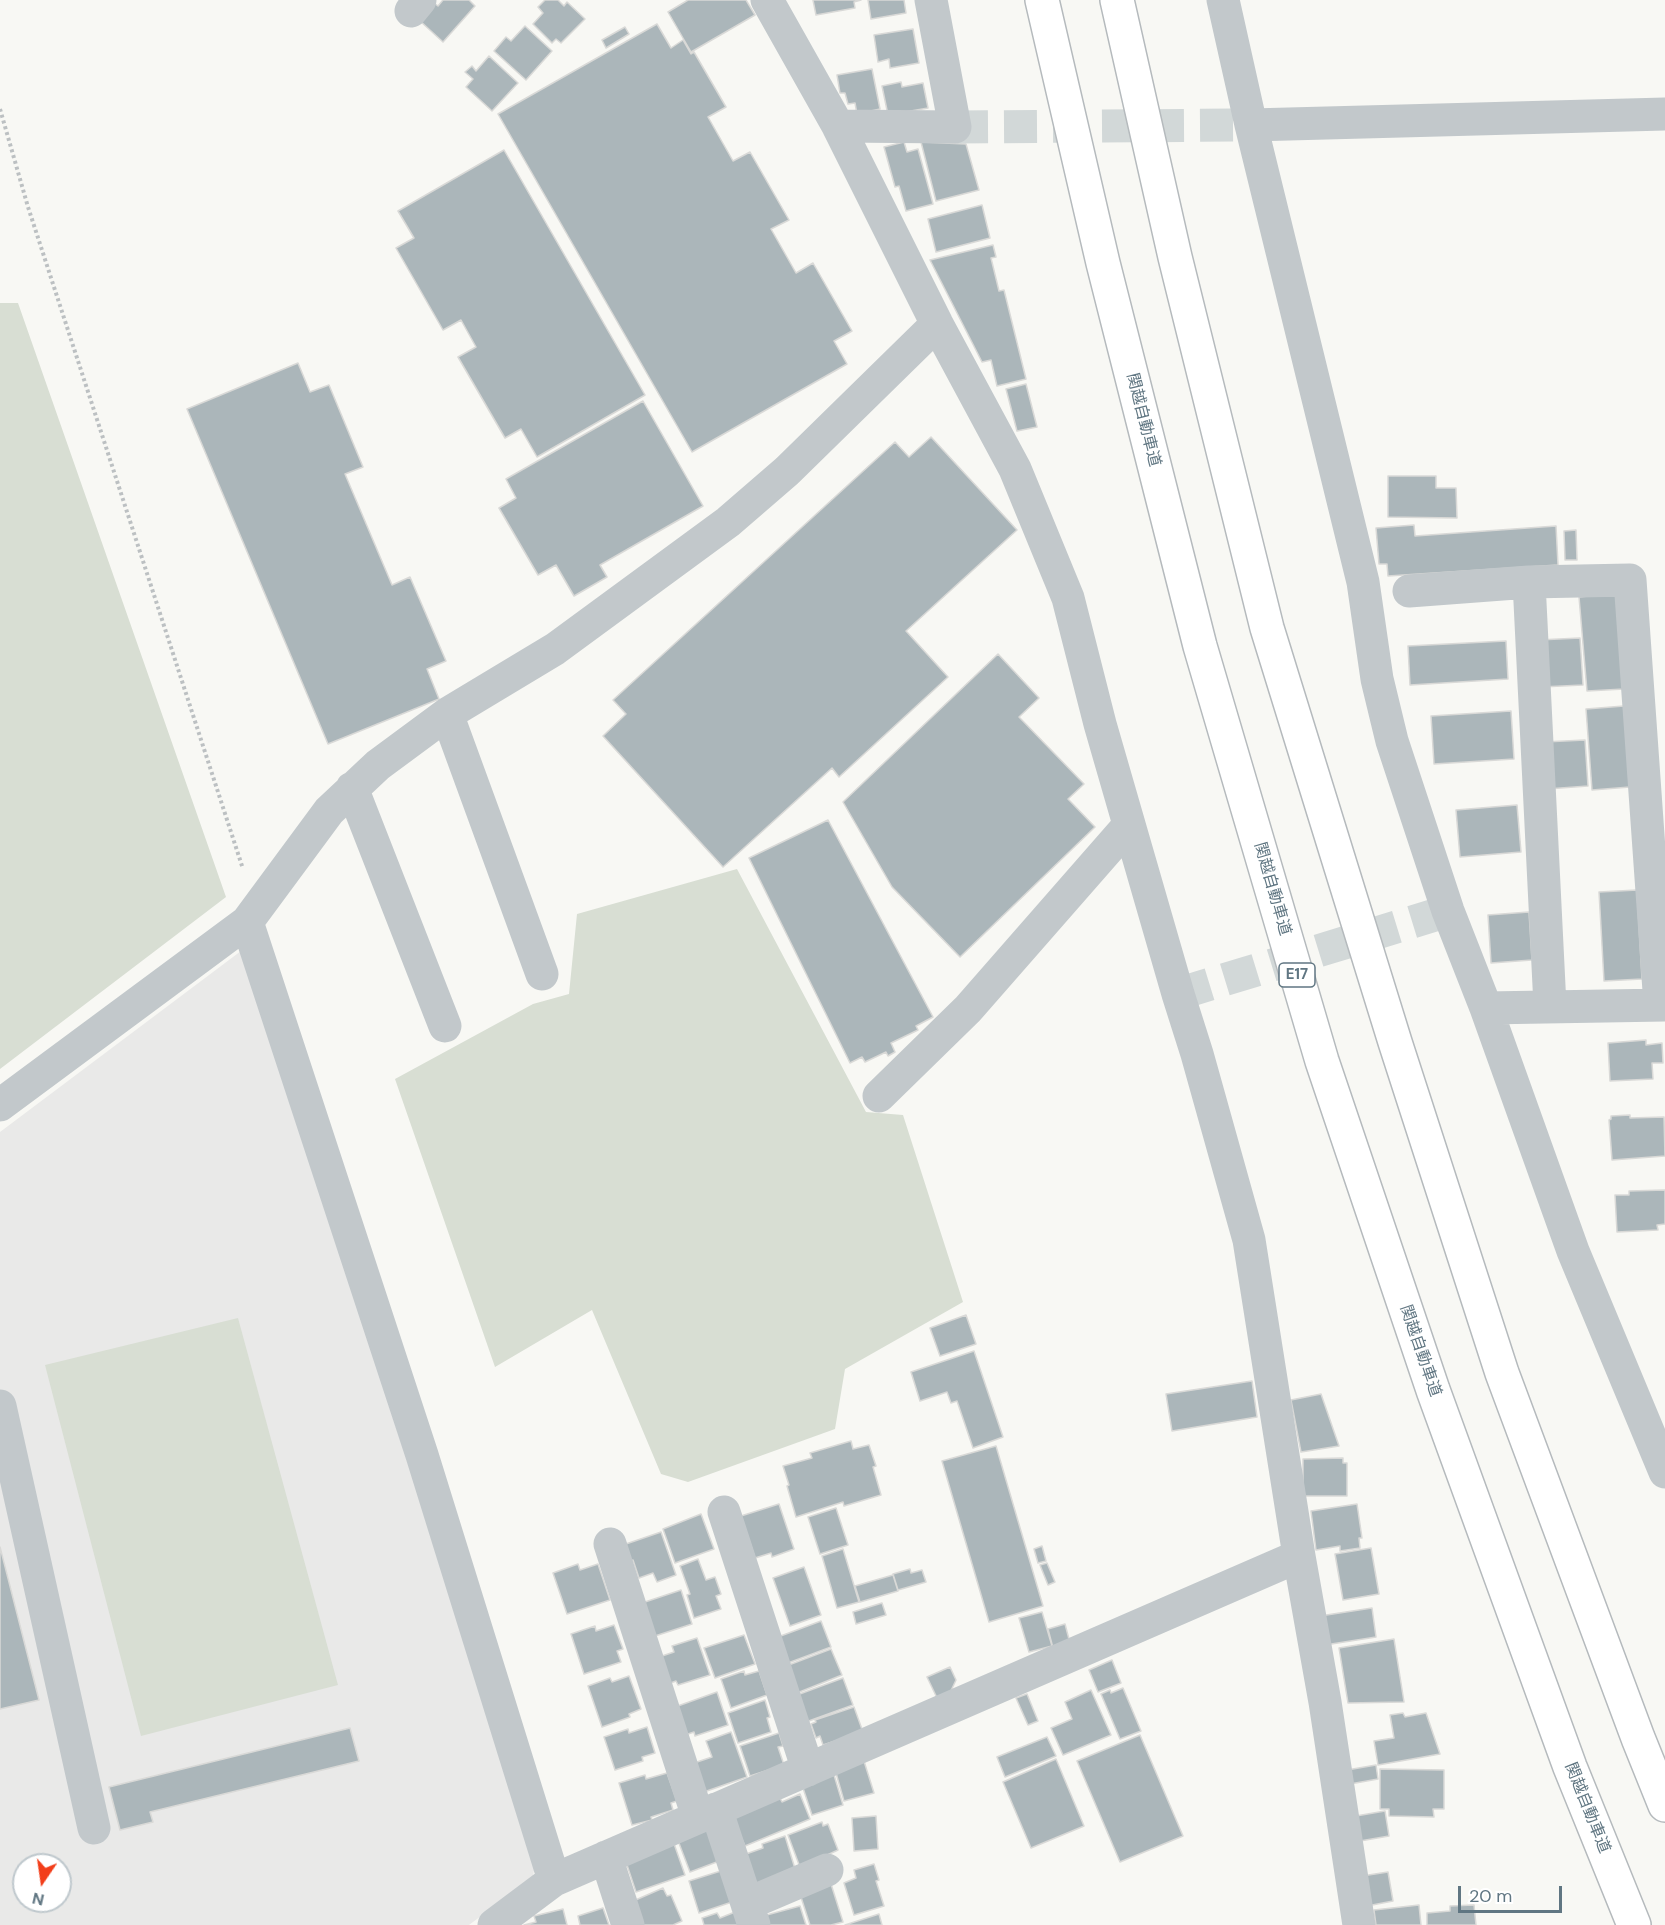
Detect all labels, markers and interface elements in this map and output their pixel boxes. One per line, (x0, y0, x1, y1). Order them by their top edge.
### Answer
street label: 関越自動車道 (1122, 371, 1164, 469)
street label: 関越自動車道 (1250, 840, 1294, 938)
road number: E17 (1279, 963, 1315, 987)
street label: 関越自動車道 (1395, 1302, 1445, 1400)
street label: 関越自動車道 (1560, 1760, 1614, 1856)
north arrow (12, 1853, 72, 1913)
scale bar (1461, 1874, 1564, 1912)
text: 20 m (1469, 1884, 1512, 1908)
text: N (30, 1888, 46, 1911)

